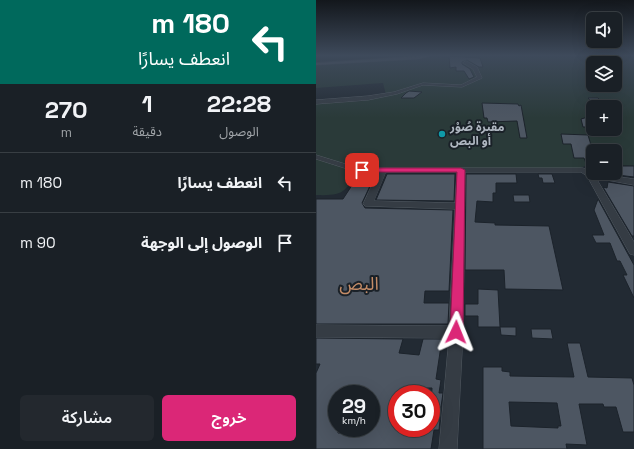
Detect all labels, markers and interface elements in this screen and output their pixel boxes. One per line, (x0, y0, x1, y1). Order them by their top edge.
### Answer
text: 180 m (151, 5, 230, 41)
map controls (586, 12, 622, 180)
button: sound (586, 12, 622, 48)
icon: left (244, 16, 296, 68)
text: انعطف يسارًا (138, 47, 230, 70)
button: layers (586, 56, 622, 92)
text: 1 (142, 88, 153, 119)
text: 22:28 (207, 88, 271, 119)
text: 270 (45, 94, 88, 125)
button: + (586, 100, 622, 136)
place label: مقبرة صُوْر أو البص (449, 119, 504, 149)
text: دقيقة (132, 123, 162, 140)
text: الوصول (219, 123, 259, 140)
text: m (61, 124, 72, 141)
marker: مقبرة صُوْر أو البص (437, 129, 447, 139)
button: − (586, 144, 622, 180)
pin (345, 153, 379, 187)
icon: arrive (351, 159, 373, 181)
icon: left (274, 172, 296, 194)
text: 180 m (20, 173, 62, 192)
text: انعطف يسارًا (178, 173, 262, 192)
icon: arrive (274, 232, 296, 254)
text: 90 m (20, 233, 56, 252)
text: الوصول إلى الوجهة (141, 233, 262, 252)
district label: البص (339, 272, 379, 295)
position arrow (435, 311, 477, 353)
speed limit sign: 30 (388, 385, 440, 437)
text: 29 (342, 393, 366, 419)
button: مشاركة (20, 395, 154, 441)
button: خروج (162, 395, 296, 441)
text: km/h (342, 414, 366, 427)

